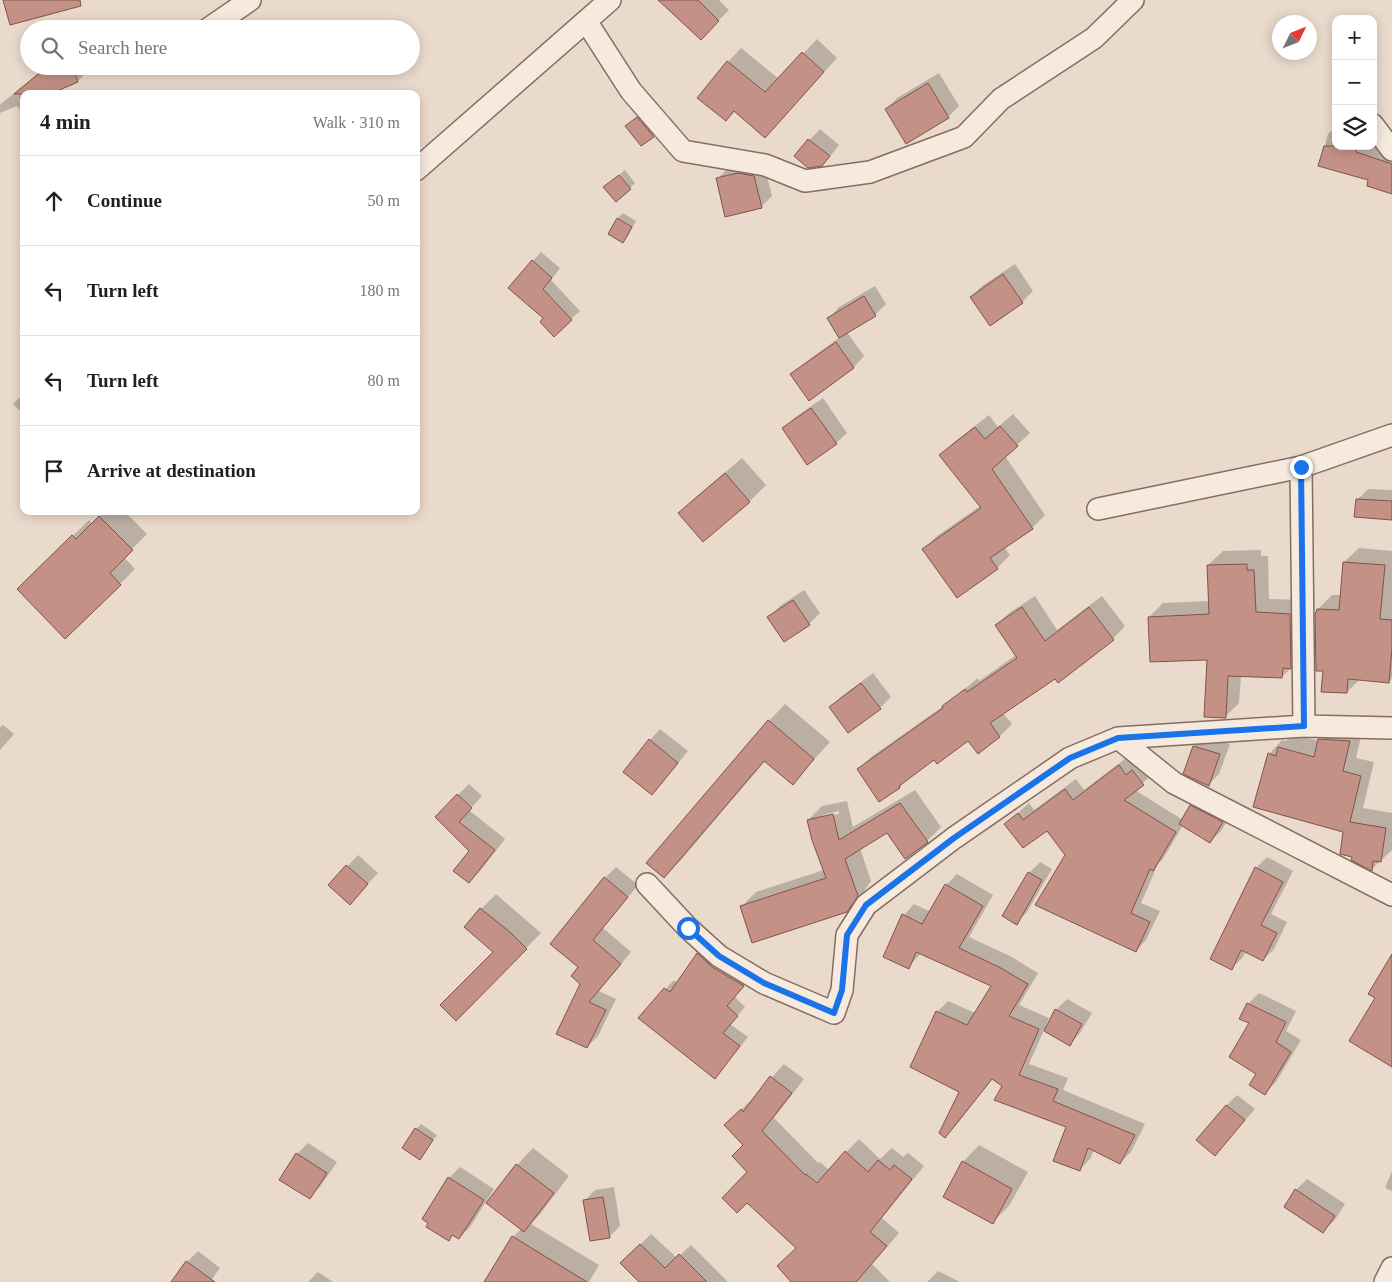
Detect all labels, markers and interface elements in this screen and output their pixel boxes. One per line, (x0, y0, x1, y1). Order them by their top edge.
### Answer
north arrow (1272, 15, 1317, 60)
map controls (1332, 15, 1377, 150)
button: + (1332, 15, 1377, 60)
search box (20, 20, 420, 75)
icon: search (38, 34, 66, 62)
text: Search here (78, 37, 167, 58)
button: − (1332, 60, 1377, 105)
button: layers (1332, 105, 1377, 150)
text: 4 min (40, 110, 91, 134)
text: Walk · 310 m (313, 114, 400, 131)
icon: ahead (40, 187, 68, 215)
text: Continue (87, 190, 162, 211)
text: 50 m (368, 192, 400, 209)
icon: left (40, 277, 68, 305)
text: Turn left (87, 280, 159, 301)
text: 180 m (360, 282, 400, 299)
icon: left (40, 367, 68, 395)
text: Turn left (87, 370, 159, 391)
text: 80 m (368, 372, 400, 389)
route end (1290, 456, 1313, 479)
icon: arrive (40, 457, 68, 485)
text: Arrive at destination (87, 460, 256, 481)
route start (677, 917, 700, 940)

